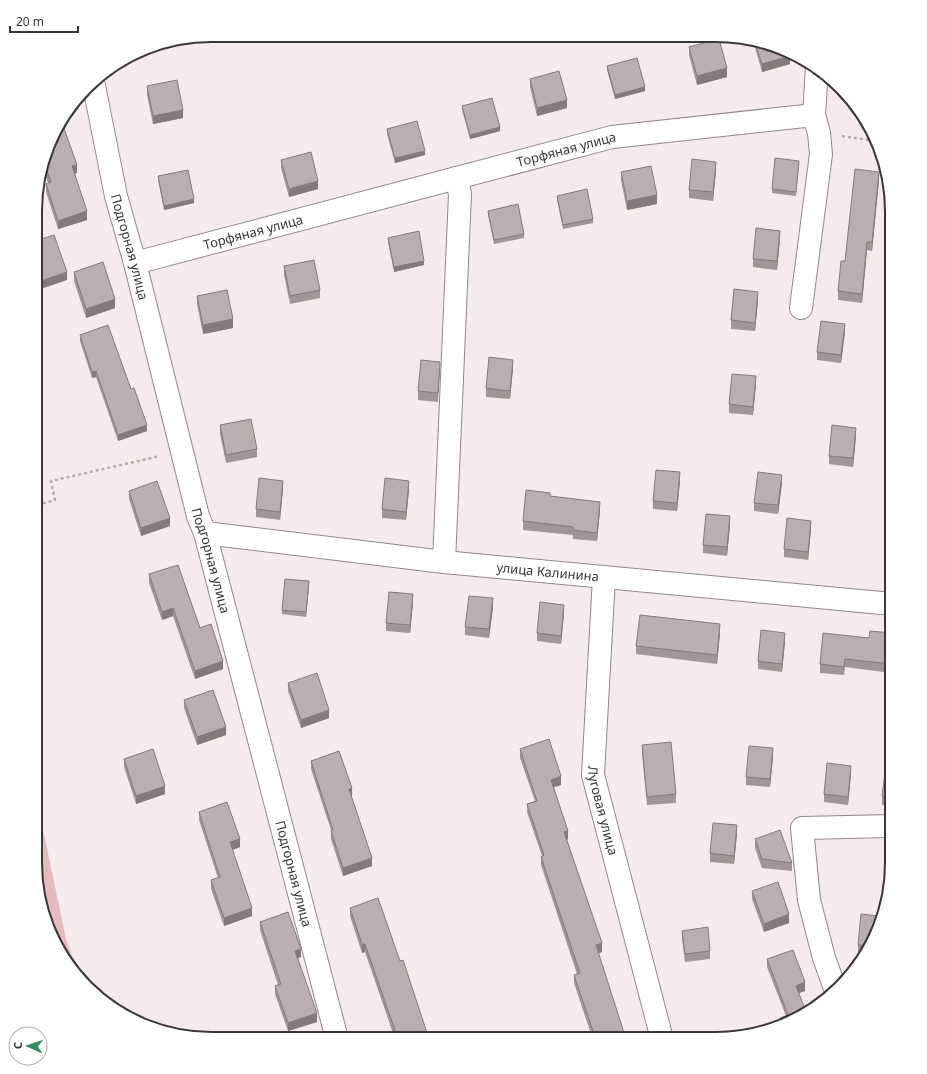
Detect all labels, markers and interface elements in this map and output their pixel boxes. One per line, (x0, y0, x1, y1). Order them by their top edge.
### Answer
scale bar (10, 8, 78, 34)
text: 20 m (16, 13, 44, 30)
street label: Торфяная улица (514, 128, 617, 171)
street label: Подгорная улица (107, 192, 153, 302)
street label: Торфяная улица (201, 210, 305, 254)
street label: Подгорная улица (187, 506, 235, 615)
street label: улица Калинина (496, 558, 600, 585)
street label: Луговая улица (584, 766, 623, 857)
street label: Подгорная улица (271, 818, 316, 929)
north arrow (8, 1026, 48, 1066)
text: С (10, 1042, 25, 1049)

